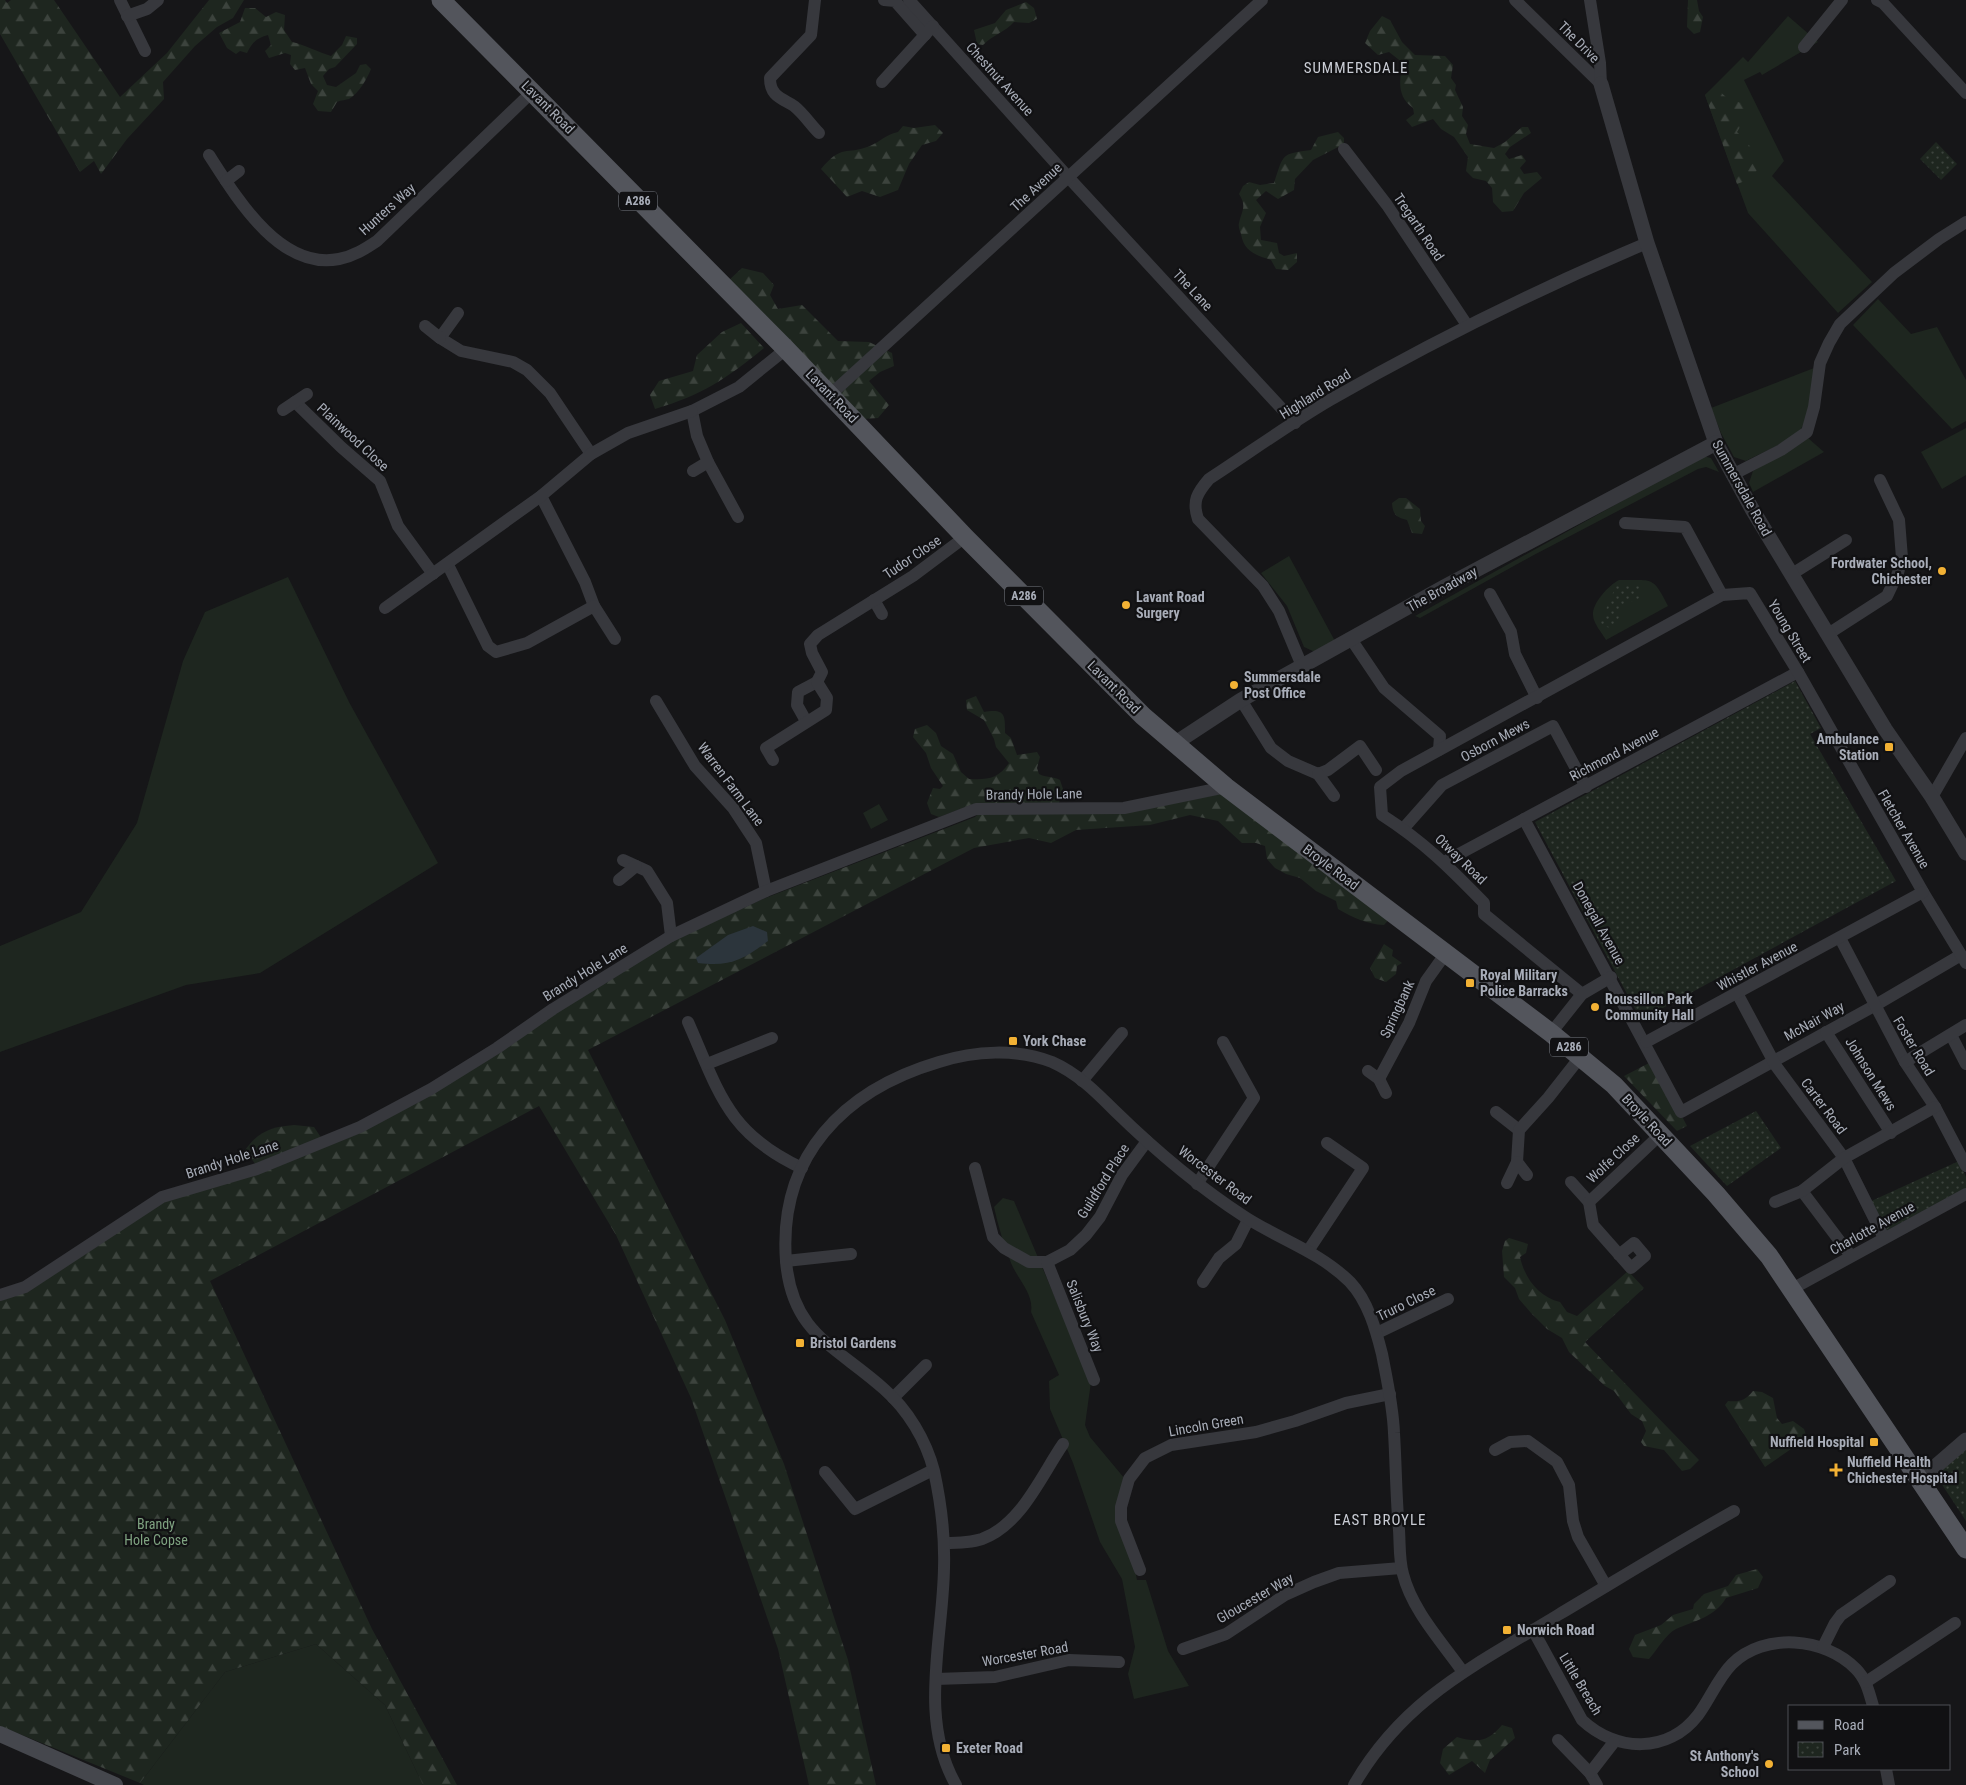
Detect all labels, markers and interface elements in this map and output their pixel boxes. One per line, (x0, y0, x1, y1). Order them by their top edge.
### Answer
street label: The Drive (1555, 18, 1603, 66)
street label: Chestnut Avenue (963, 39, 1037, 119)
district label: SUMMERSDALE (1304, 59, 1408, 77)
street label: Lavant Road (518, 77, 578, 137)
street label: The Avenue (1007, 159, 1065, 215)
street label: Hunters Way (356, 180, 418, 238)
street label: Tregarth Road (1391, 190, 1447, 264)
road number: A286 (619, 192, 657, 210)
street label: The Lane (1170, 266, 1216, 314)
street label: Lavant Road (803, 366, 861, 426)
street label: Highland Road (1277, 366, 1353, 422)
street label: Plainwood Close (314, 400, 392, 475)
street label: Summersdale Road (1709, 437, 1775, 539)
street label: Tudor Close (880, 532, 944, 582)
place label: Fordwater School, Chichester (1831, 555, 1932, 587)
street label: The Broadway (1404, 563, 1480, 615)
marker: Fordwater School, Chichester (1936, 565, 1948, 577)
road number: A286 (1005, 586, 1043, 606)
place label: Lavant Road Surgery (1136, 589, 1205, 621)
street label: Young Street (1765, 597, 1815, 665)
marker: Lavant Road Surgery (1120, 599, 1132, 611)
street label: Lavant Road (1084, 657, 1144, 717)
place label: Summersdale Post Office (1244, 669, 1321, 701)
marker: Summersdale Post Office (1228, 679, 1240, 691)
street label: Osborn Mews (1458, 715, 1532, 765)
street label: Richmond Avenue (1567, 724, 1662, 784)
place label: Ambulance Station (1817, 731, 1879, 763)
street label: Warren Farm Lane (695, 739, 768, 829)
marker: Ambulance Station (1883, 741, 1895, 753)
street label: Brandy Hole Lane (986, 785, 1083, 803)
street label: Fletcher Avenue (1875, 787, 1933, 872)
street label: Otway Road (1432, 831, 1490, 887)
street label: Broyle Road (1300, 841, 1362, 893)
street label: Donegall Avenue (1570, 879, 1628, 967)
street label: Whistler Avenue (1714, 938, 1800, 994)
street label: Brandy Hole Lane (540, 939, 631, 1004)
place label: Royal Military Police Barracks (1480, 967, 1568, 999)
street label: Springbank (1377, 977, 1418, 1040)
marker: Royal Military Police Barracks (1464, 977, 1476, 989)
place label: Roussillon Park Community Hall (1605, 991, 1694, 1023)
street label: McNair Way (1781, 998, 1847, 1044)
marker: Roussillon Park Community Hall (1589, 1001, 1601, 1013)
street label: Foster Road (1890, 1013, 1938, 1079)
place label: York Chase (1023, 1033, 1086, 1049)
street label: Johnson Mews (1842, 1034, 1900, 1114)
marker: York Chase (1007, 1035, 1019, 1047)
road number: A286 (1550, 1038, 1588, 1056)
street label: Carter Road (1798, 1075, 1850, 1137)
street label: Broyle Road (1619, 1091, 1675, 1149)
street label: Wolfe Close (1583, 1129, 1643, 1186)
street label: Brandy Hole Lane (184, 1136, 281, 1182)
street label: Guildford Place (1074, 1140, 1133, 1221)
street label: Worcester Road (1175, 1142, 1255, 1208)
street label: Charlotte Avenue (1827, 1198, 1917, 1258)
street label: Salisbury Way (1063, 1277, 1107, 1355)
street label: Truro Close (1374, 1282, 1438, 1324)
place label: Bristol Gardens (810, 1335, 896, 1351)
marker: Bristol Gardens (794, 1337, 806, 1349)
street label: Lincoln Green (1167, 1411, 1245, 1439)
place label: Nuffield Hospital (1770, 1434, 1864, 1450)
marker: Nuffield Hospital (1868, 1436, 1880, 1448)
place label: Nuffield Health Chichester Hospital (1847, 1454, 1957, 1486)
marker: Nuffield Health Chichester Hospital (1829, 1463, 1843, 1477)
district label: EAST BROYLE (1333, 1511, 1427, 1529)
park label: Brandy Hole Copse (124, 1516, 188, 1548)
street label: Gloucester Way (1214, 1570, 1296, 1626)
place label: Norwich Road (1517, 1622, 1595, 1638)
marker: Norwich Road (1501, 1624, 1513, 1636)
street label: Worcester Road (981, 1639, 1069, 1669)
street label: Little Breach (1556, 1650, 1606, 1718)
legend (1788, 1705, 1951, 1770)
text: Road (1834, 1716, 1864, 1734)
place label: Exeter Road (956, 1740, 1023, 1756)
text: Park (1834, 1741, 1861, 1759)
marker: Exeter Road (940, 1742, 952, 1754)
place label: St Anthony's School (1690, 1748, 1759, 1780)
marker: St Anthony's School (1763, 1758, 1775, 1770)

